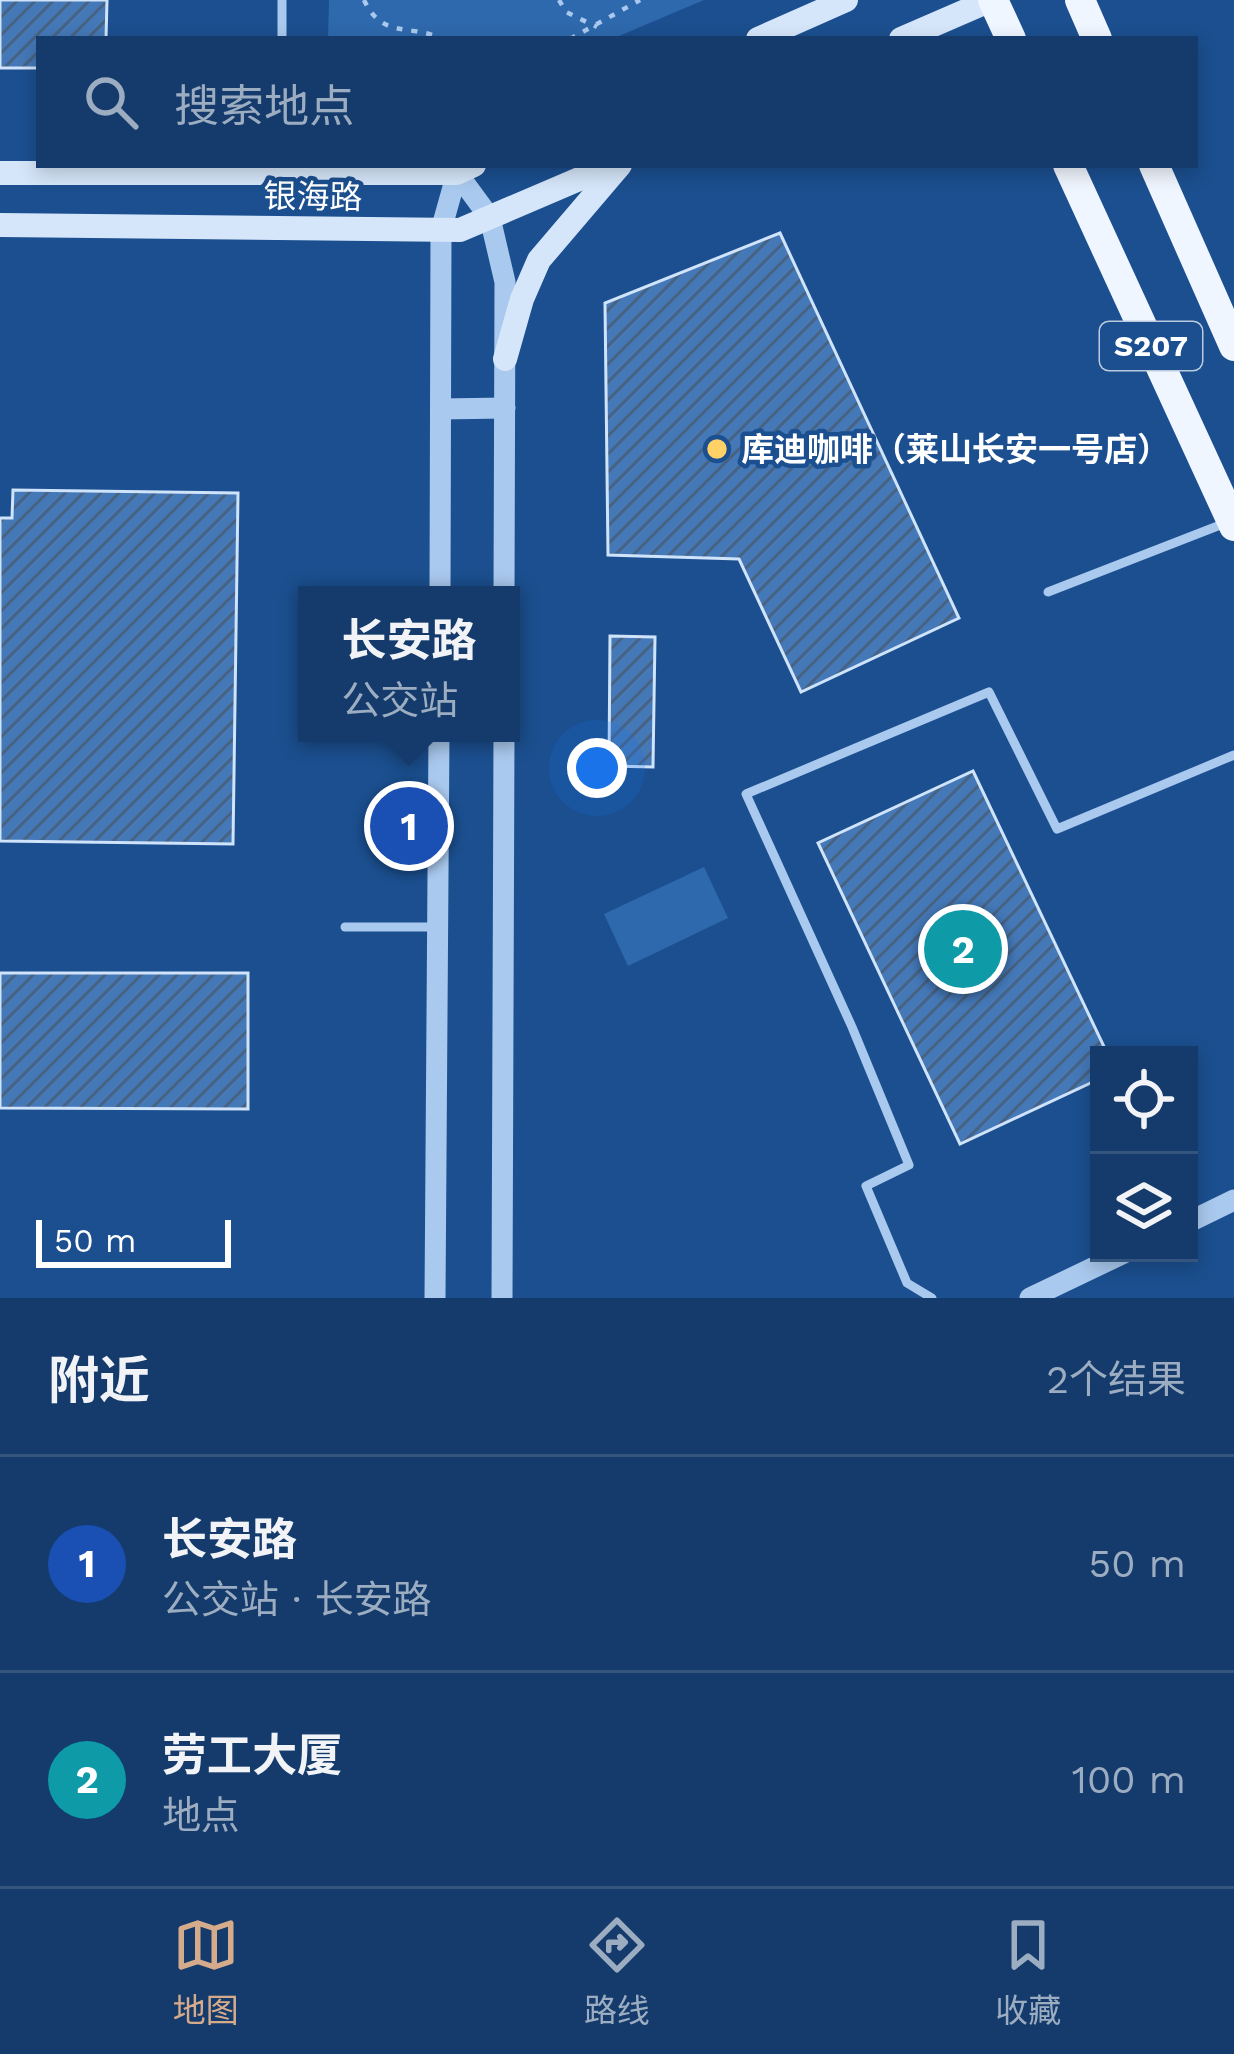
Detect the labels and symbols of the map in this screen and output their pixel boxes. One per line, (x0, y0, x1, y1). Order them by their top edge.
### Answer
street label: 银海路 (263, 176, 363, 217)
road number: S207 (1100, 322, 1202, 370)
place label: 库迪咖啡（莱山长安一号店） (741, 430, 1170, 469)
marker: 库迪咖啡（莱山长安一号店） (704, 436, 730, 462)
your location (567, 738, 627, 798)
pin: 1 (370, 781, 448, 871)
pin: 2 (924, 904, 1002, 994)
scale bar (36, 1214, 231, 1267)

